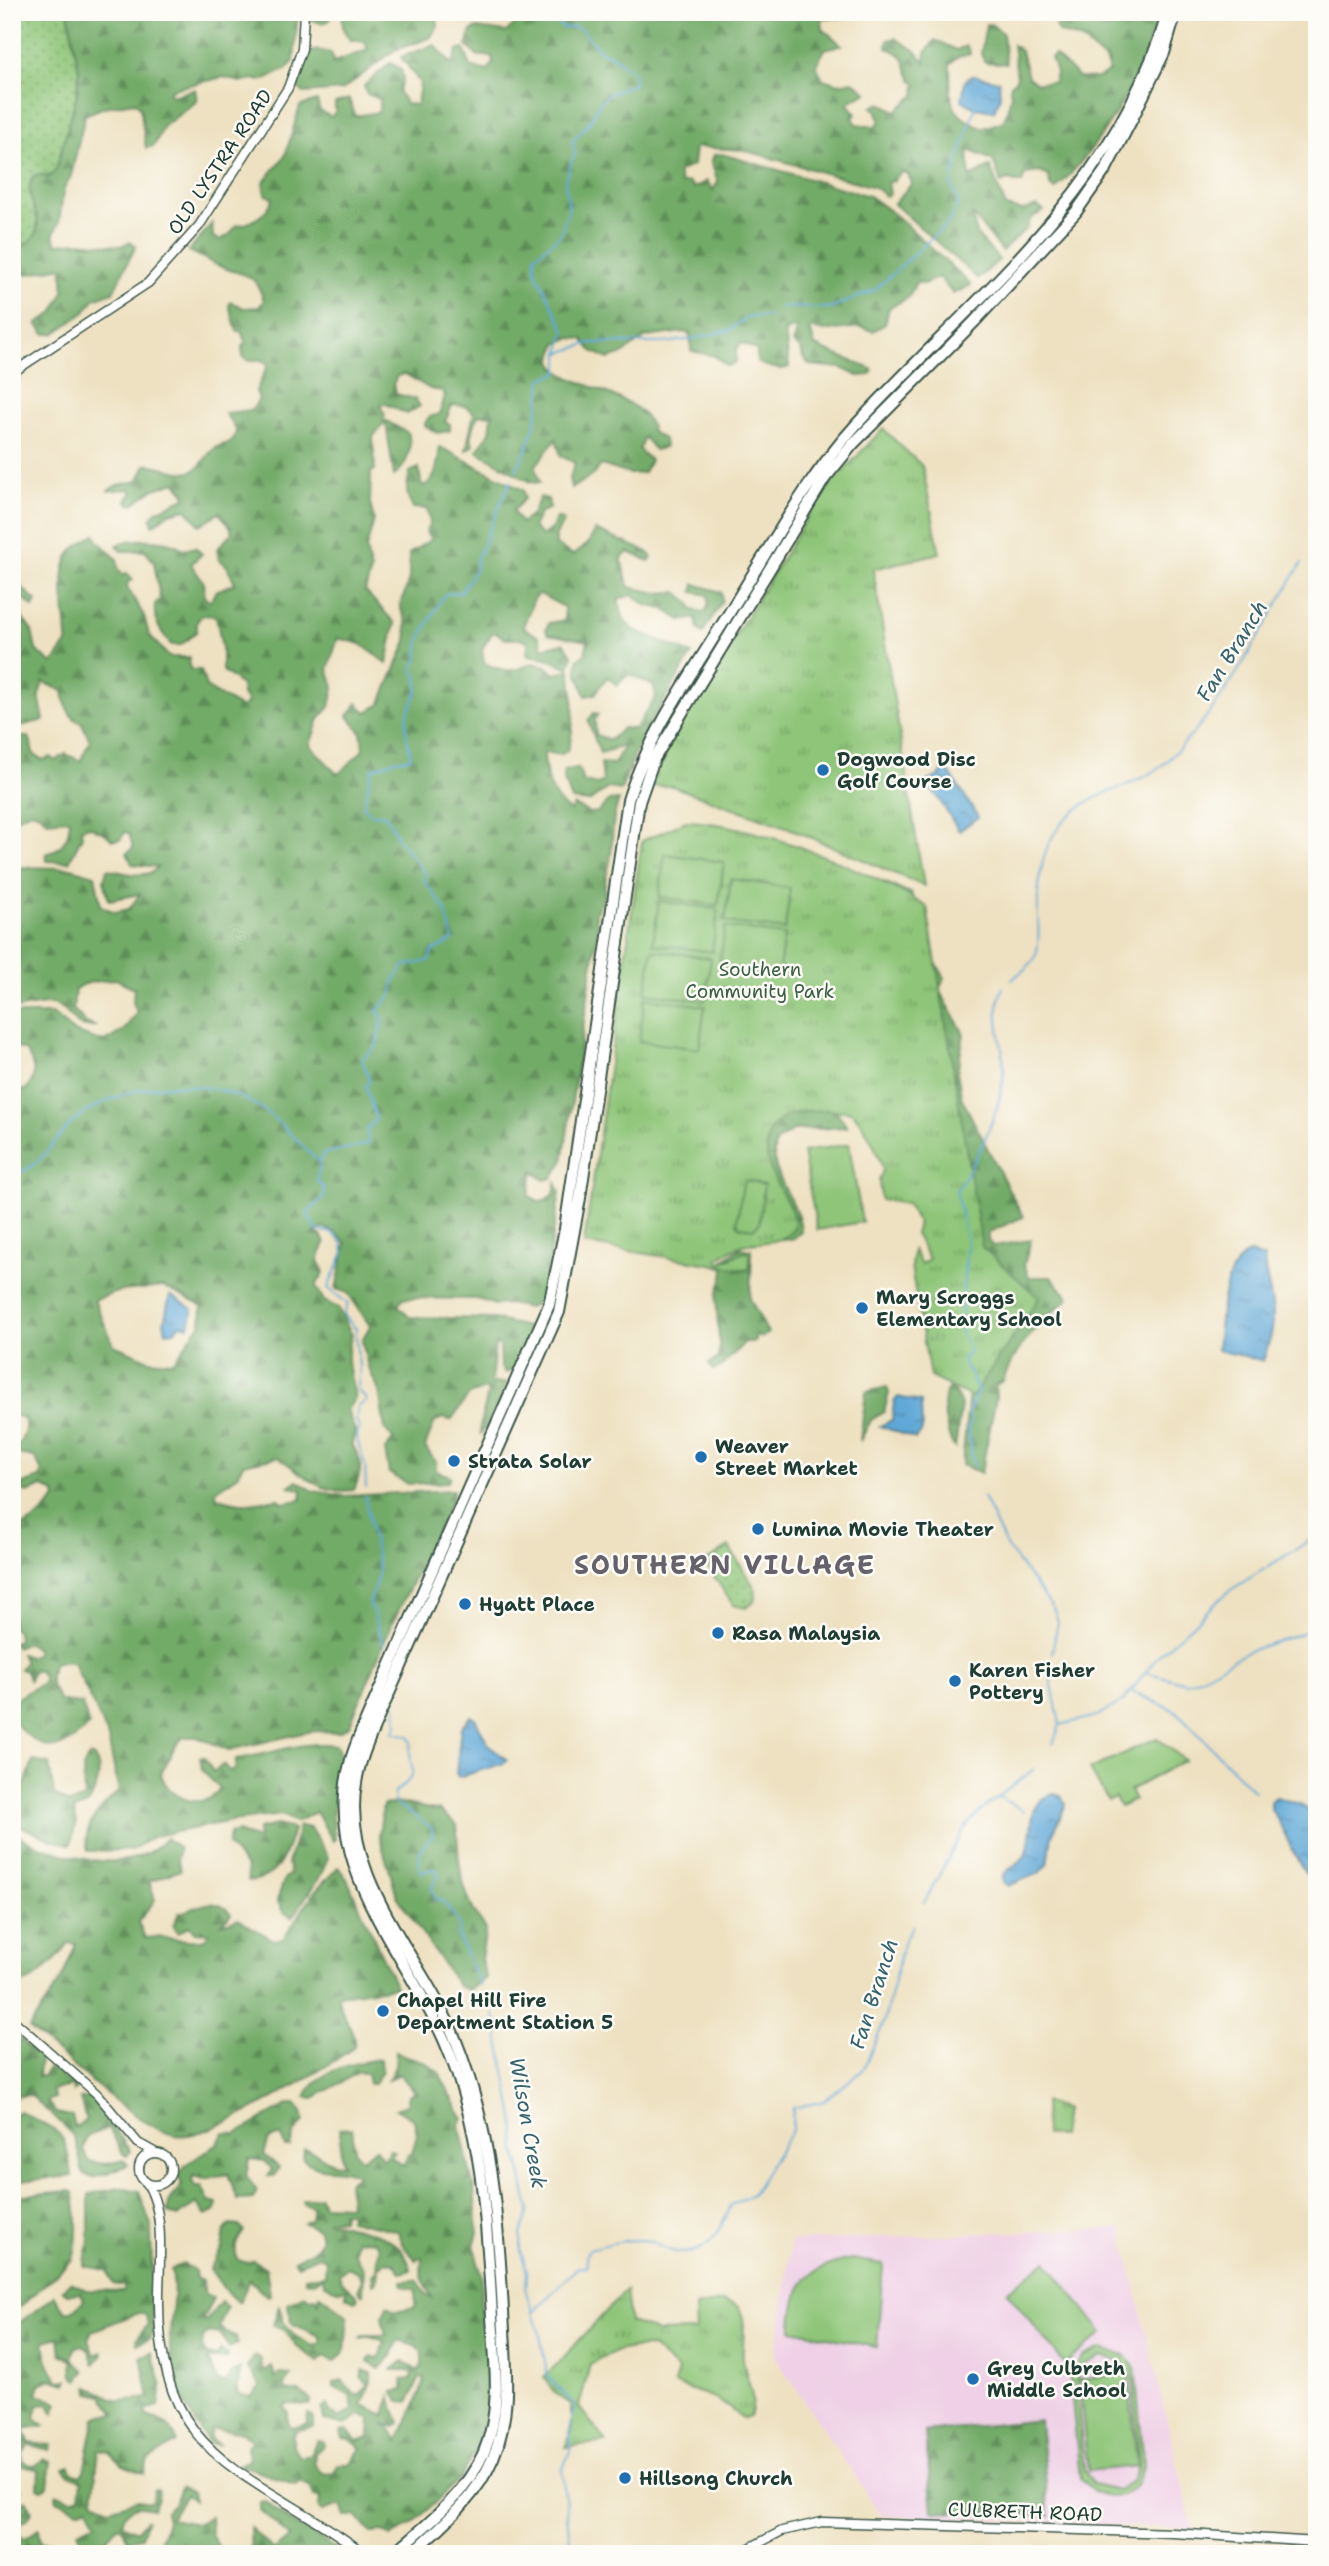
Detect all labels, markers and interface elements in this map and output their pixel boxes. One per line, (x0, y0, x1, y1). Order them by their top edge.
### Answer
street label: OLD LYSTRA ROAD (162, 85, 278, 239)
water label: Fan Branch (1190, 595, 1274, 707)
place label: Dogwood Disc Golf Course (837, 747, 976, 794)
marker: Dogwood Disc Golf Course (815, 762, 831, 778)
park label: Southern Community Park (686, 957, 835, 1004)
place label: Mary Scroggs Elementary School (876, 1285, 1062, 1332)
marker: Mary Scroggs Elementary School (854, 1300, 870, 1316)
place label: Weaver Street Market (715, 1434, 858, 1481)
place label: Strata Solar (468, 1449, 592, 1474)
marker: Weaver Street Market (693, 1449, 709, 1465)
marker: Strata Solar (446, 1453, 462, 1469)
place label: Lumina Movie Theater (772, 1517, 994, 1542)
marker: Lumina Movie Theater (750, 1521, 766, 1537)
district label: SOUTHERN VILLAGE (574, 1547, 876, 1582)
place label: Hyatt Place (479, 1592, 595, 1617)
marker: Hyatt Place (457, 1596, 473, 1612)
place label: Rasa Malaysia (732, 1621, 880, 1646)
marker: Rasa Malaysia (710, 1625, 726, 1641)
place label: Karen Fisher Pottery (969, 1658, 1095, 1705)
marker: Karen Fisher Pottery (947, 1673, 963, 1689)
water label: Fan Branch (843, 1935, 905, 2053)
place label: Chapel Hill Fire Department Station 5 (397, 1988, 613, 2035)
marker: Chapel Hill Fire Department Station 5 (375, 2003, 391, 2019)
water label: Wilson Creek (503, 2055, 553, 2191)
place label: Grey Culbreth Middle School (987, 2356, 1127, 2403)
marker: Grey Culbreth Middle School (965, 2371, 981, 2387)
place label: Hillsong Church (639, 2466, 793, 2491)
marker: Hillsong Church (617, 2470, 633, 2486)
street label: CULBRETH ROAD (947, 2497, 1103, 2527)

